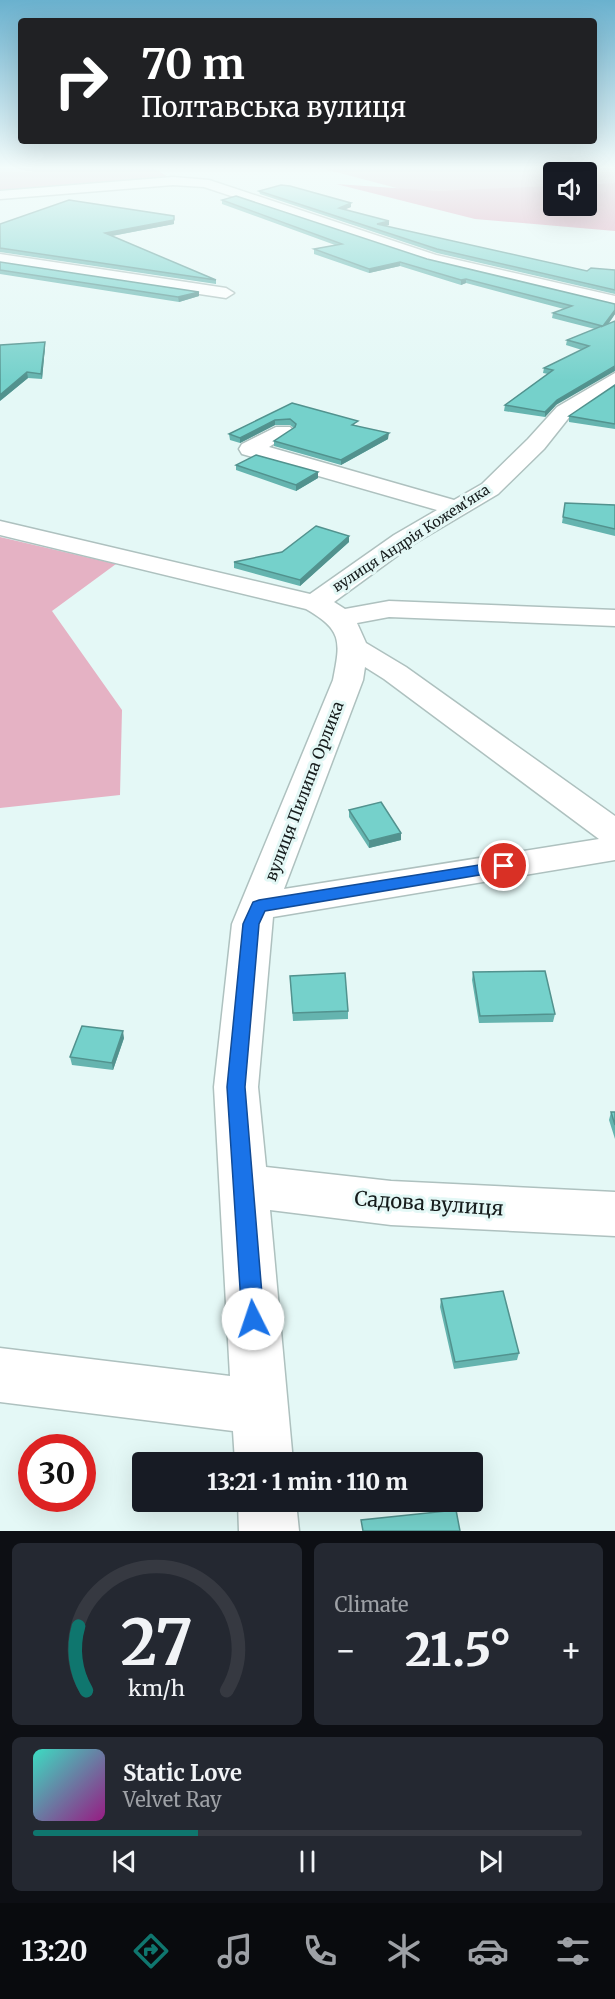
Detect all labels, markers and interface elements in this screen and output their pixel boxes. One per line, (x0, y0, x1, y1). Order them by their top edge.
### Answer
text: 70 m (141, 38, 245, 90)
icon: right (42, 42, 120, 120)
text: Полтавська вулиця (141, 90, 406, 124)
map controls (543, 162, 597, 216)
button: sound (543, 162, 597, 216)
street label: вулиця Андрія Кожем'яка (329, 480, 494, 596)
street label: вулиця Пилипа Орлика (260, 698, 348, 884)
pin (478, 840, 529, 891)
icon: arrive (487, 849, 520, 882)
street label: Садова вулиця (354, 1185, 505, 1221)
position arrow (221, 1287, 285, 1351)
speed limit sign: 30 (18, 1434, 96, 1512)
text: 13:21 · 1 min · 110 m (207, 1468, 408, 1496)
text: Climate (335, 1592, 409, 1617)
text: 27 (121, 1604, 193, 1682)
text: 21.5° (405, 1622, 511, 1678)
text: − (335, 1630, 357, 1671)
text: + (560, 1630, 582, 1671)
text: km/h (128, 1675, 185, 1702)
text: Static Love (123, 1759, 242, 1787)
text: Velvet Ray (123, 1787, 222, 1812)
icon: previous (108, 1845, 141, 1878)
icon: pause (291, 1845, 324, 1878)
icon: next (474, 1845, 507, 1878)
icon: directions (130, 1930, 172, 1972)
icon: music (214, 1930, 256, 1972)
icon: phone (299, 1930, 341, 1972)
icon: climate (383, 1930, 425, 1972)
icon: car (467, 1930, 509, 1972)
icon: filters (552, 1930, 594, 1972)
text: 13:20 (21, 1934, 88, 1968)

